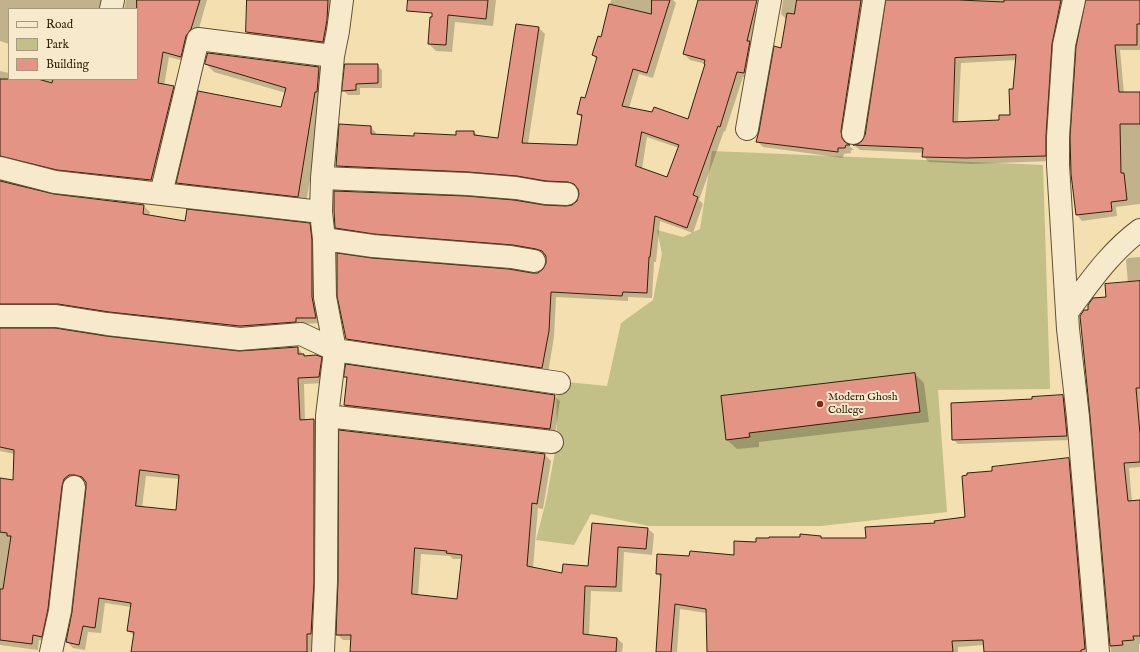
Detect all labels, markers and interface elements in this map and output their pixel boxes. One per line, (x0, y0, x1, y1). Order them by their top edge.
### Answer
legend (8, 8, 138, 80)
text: Road (46, 17, 73, 32)
text: Park (46, 37, 69, 52)
text: Building (46, 57, 89, 72)
place label: Modern Ghosh College (828, 391, 898, 417)
marker: Modern Ghosh College (815, 399, 825, 409)

